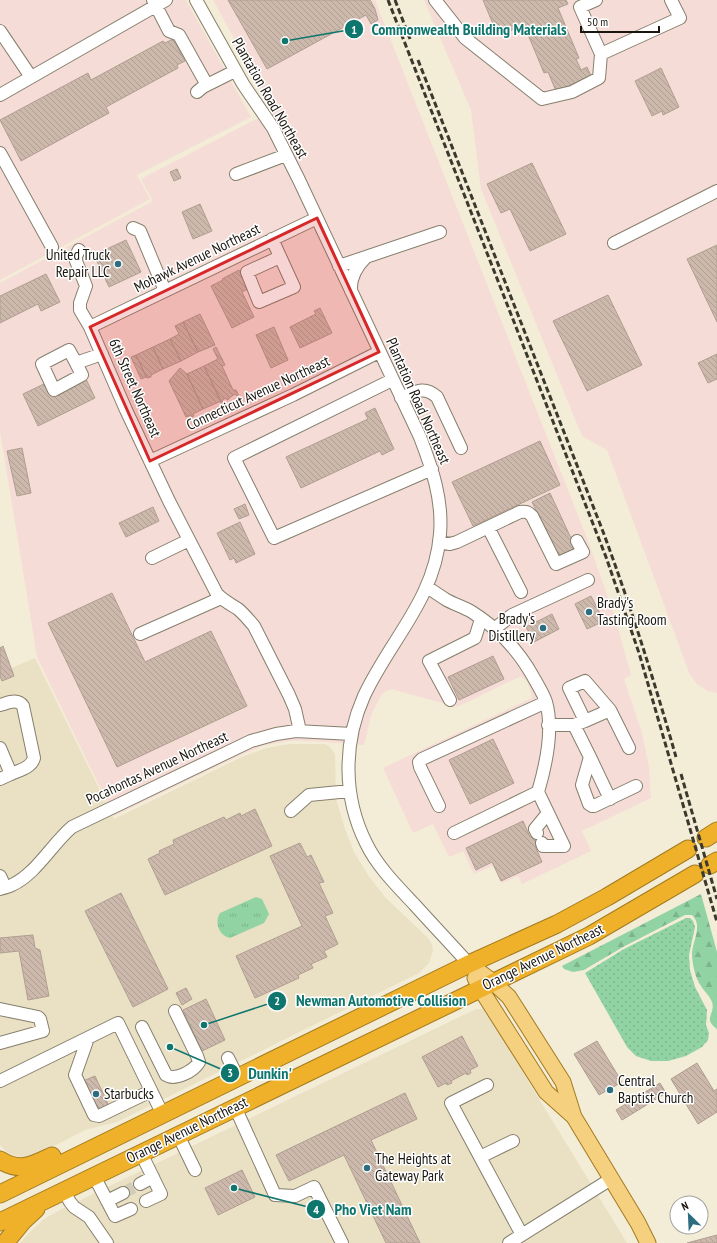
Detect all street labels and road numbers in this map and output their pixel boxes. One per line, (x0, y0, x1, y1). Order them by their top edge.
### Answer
street label: Plantation Road Northeast (228, 34, 313, 162)
street label: Mohawk Avenue Northeast (131, 219, 263, 296)
street label: Plantation Road Northeast (382, 335, 455, 467)
street label: 6th Street Northeast (105, 336, 166, 440)
street label: Connecticut Avenue Northeast (183, 351, 332, 434)
street label: Pocahontas Avenue Northeast (83, 726, 231, 809)
street label: Orange Avenue Northeast (479, 919, 607, 994)
street label: Orange Avenue Northeast (123, 1092, 251, 1167)

